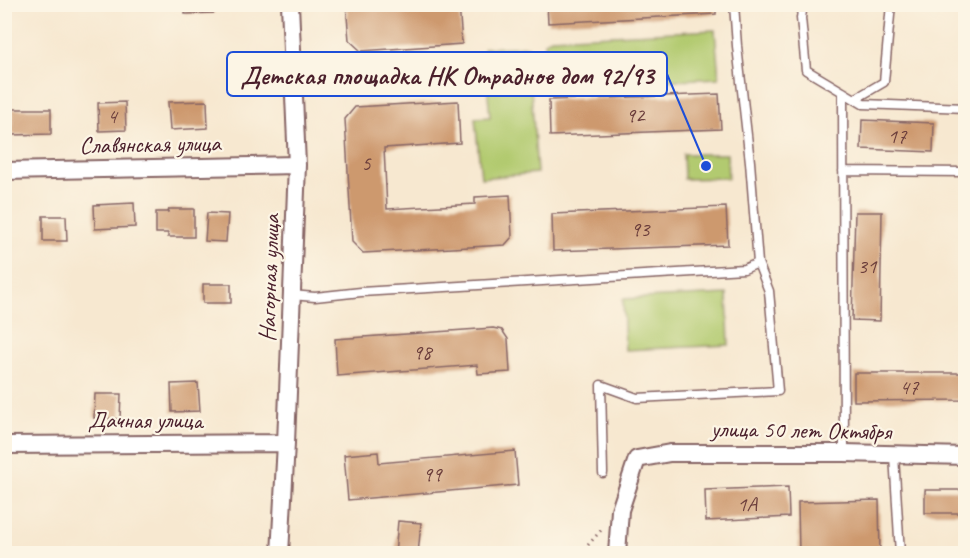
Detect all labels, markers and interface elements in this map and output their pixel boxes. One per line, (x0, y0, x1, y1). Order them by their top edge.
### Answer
callout: Детская площадка НК Отрадное дом 92/93 (227, 52, 667, 96)
text: Детская площадка НК Отрадное дом 92/93 (240, 59, 656, 92)
house number: 92 (626, 102, 646, 128)
house number: 4 (107, 103, 119, 129)
house number: 17 (888, 123, 908, 149)
street label: Славянская улица (79, 128, 222, 160)
house number: 5 (361, 150, 372, 176)
street label: Нагорная улица (252, 212, 286, 342)
house number: 93 (631, 216, 651, 242)
house number: 31 (858, 253, 878, 279)
house number: 98 (413, 339, 434, 365)
house number: 47 (900, 374, 920, 400)
street label: Дачная улица (88, 405, 205, 435)
street label: улица 50 лет Октября (709, 413, 893, 447)
house number: 99 (423, 461, 443, 487)
house number: 1А (737, 491, 758, 517)

